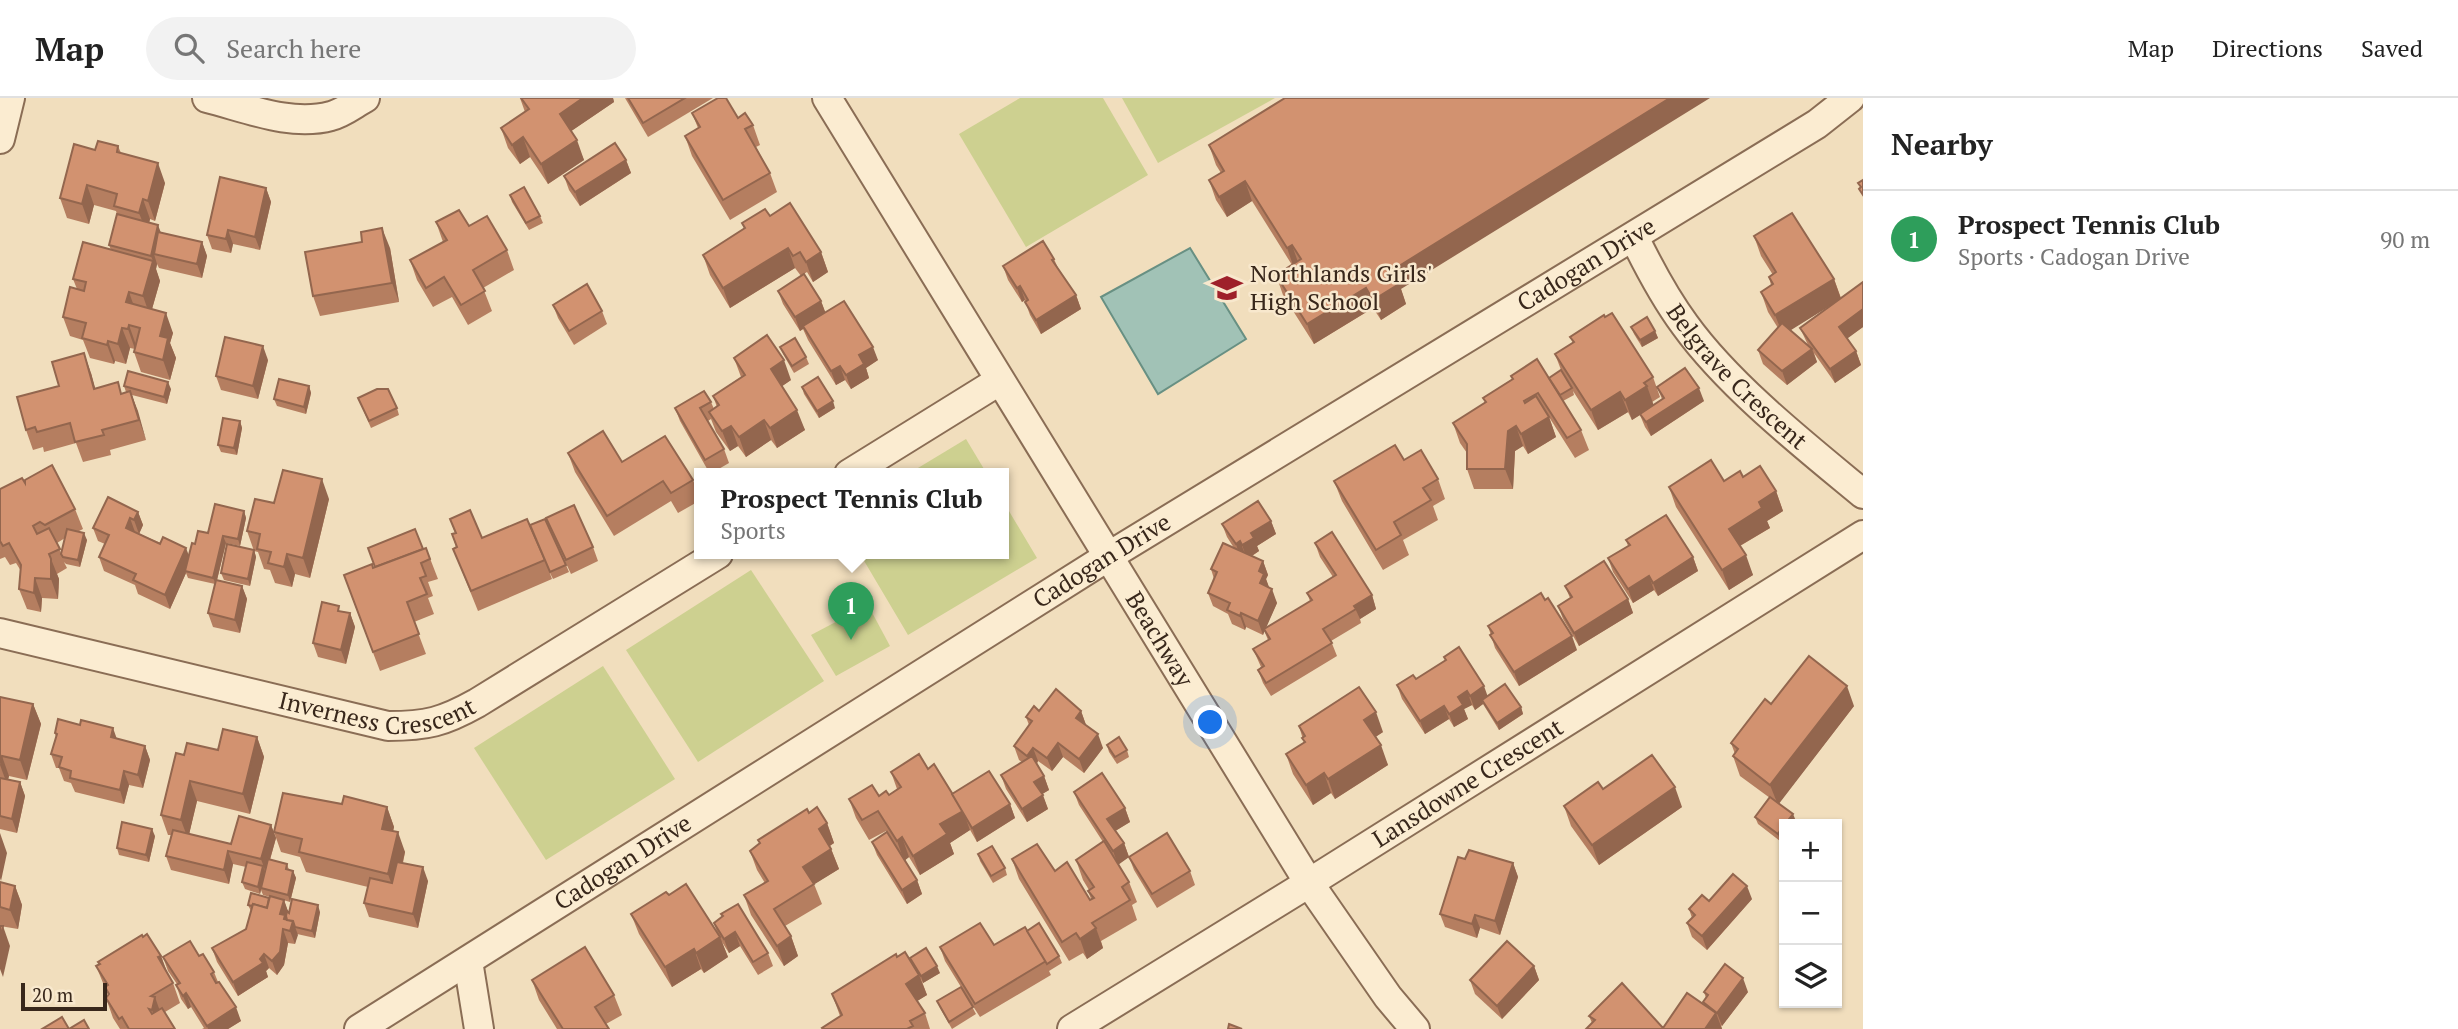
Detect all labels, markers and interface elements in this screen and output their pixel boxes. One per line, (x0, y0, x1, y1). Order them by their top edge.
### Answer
search box (146, 17, 636, 80)
text: Map (35, 27, 104, 70)
icon: search (170, 29, 208, 67)
text: Search here (226, 31, 361, 65)
text: Map (2128, 32, 2174, 64)
text: Directions (2212, 32, 2323, 64)
text: Saved (2361, 32, 2423, 64)
text: Nearby (1891, 124, 1993, 164)
text: Prospect Tennis Club (1958, 207, 2220, 241)
street label: Cadogan Drive (1511, 209, 1661, 318)
text: 1 (1908, 224, 1921, 255)
text: 90 m (2380, 224, 2430, 255)
text: Sports · Cadogan Drive (1958, 241, 2190, 272)
place label: Northlands Girls' High School (1250, 257, 1432, 317)
school or university icon: Northlands Girls' High School (1210, 271, 1244, 305)
street label: Belgrave Crescent (1660, 297, 1815, 456)
popup (694, 468, 1009, 559)
text: Prospect Tennis Club (720, 481, 983, 515)
street label: Cadogan Drive (1026, 505, 1176, 615)
text: Sports (720, 515, 786, 546)
pin: 1 (828, 582, 874, 640)
street label: Beachway (1119, 585, 1202, 693)
street label: Inverness Crescent (276, 683, 481, 741)
your location (1193, 705, 1227, 739)
street label: Lansdowne Crescent (1366, 710, 1569, 854)
street label: Cadogan Drive (548, 806, 697, 917)
map controls (1779, 819, 1842, 1008)
button: + (1779, 819, 1842, 882)
button: − (1779, 882, 1842, 945)
button: layers (1779, 945, 1842, 1008)
scale bar (21, 980, 107, 1012)
text: 20 m (32, 982, 73, 1007)

